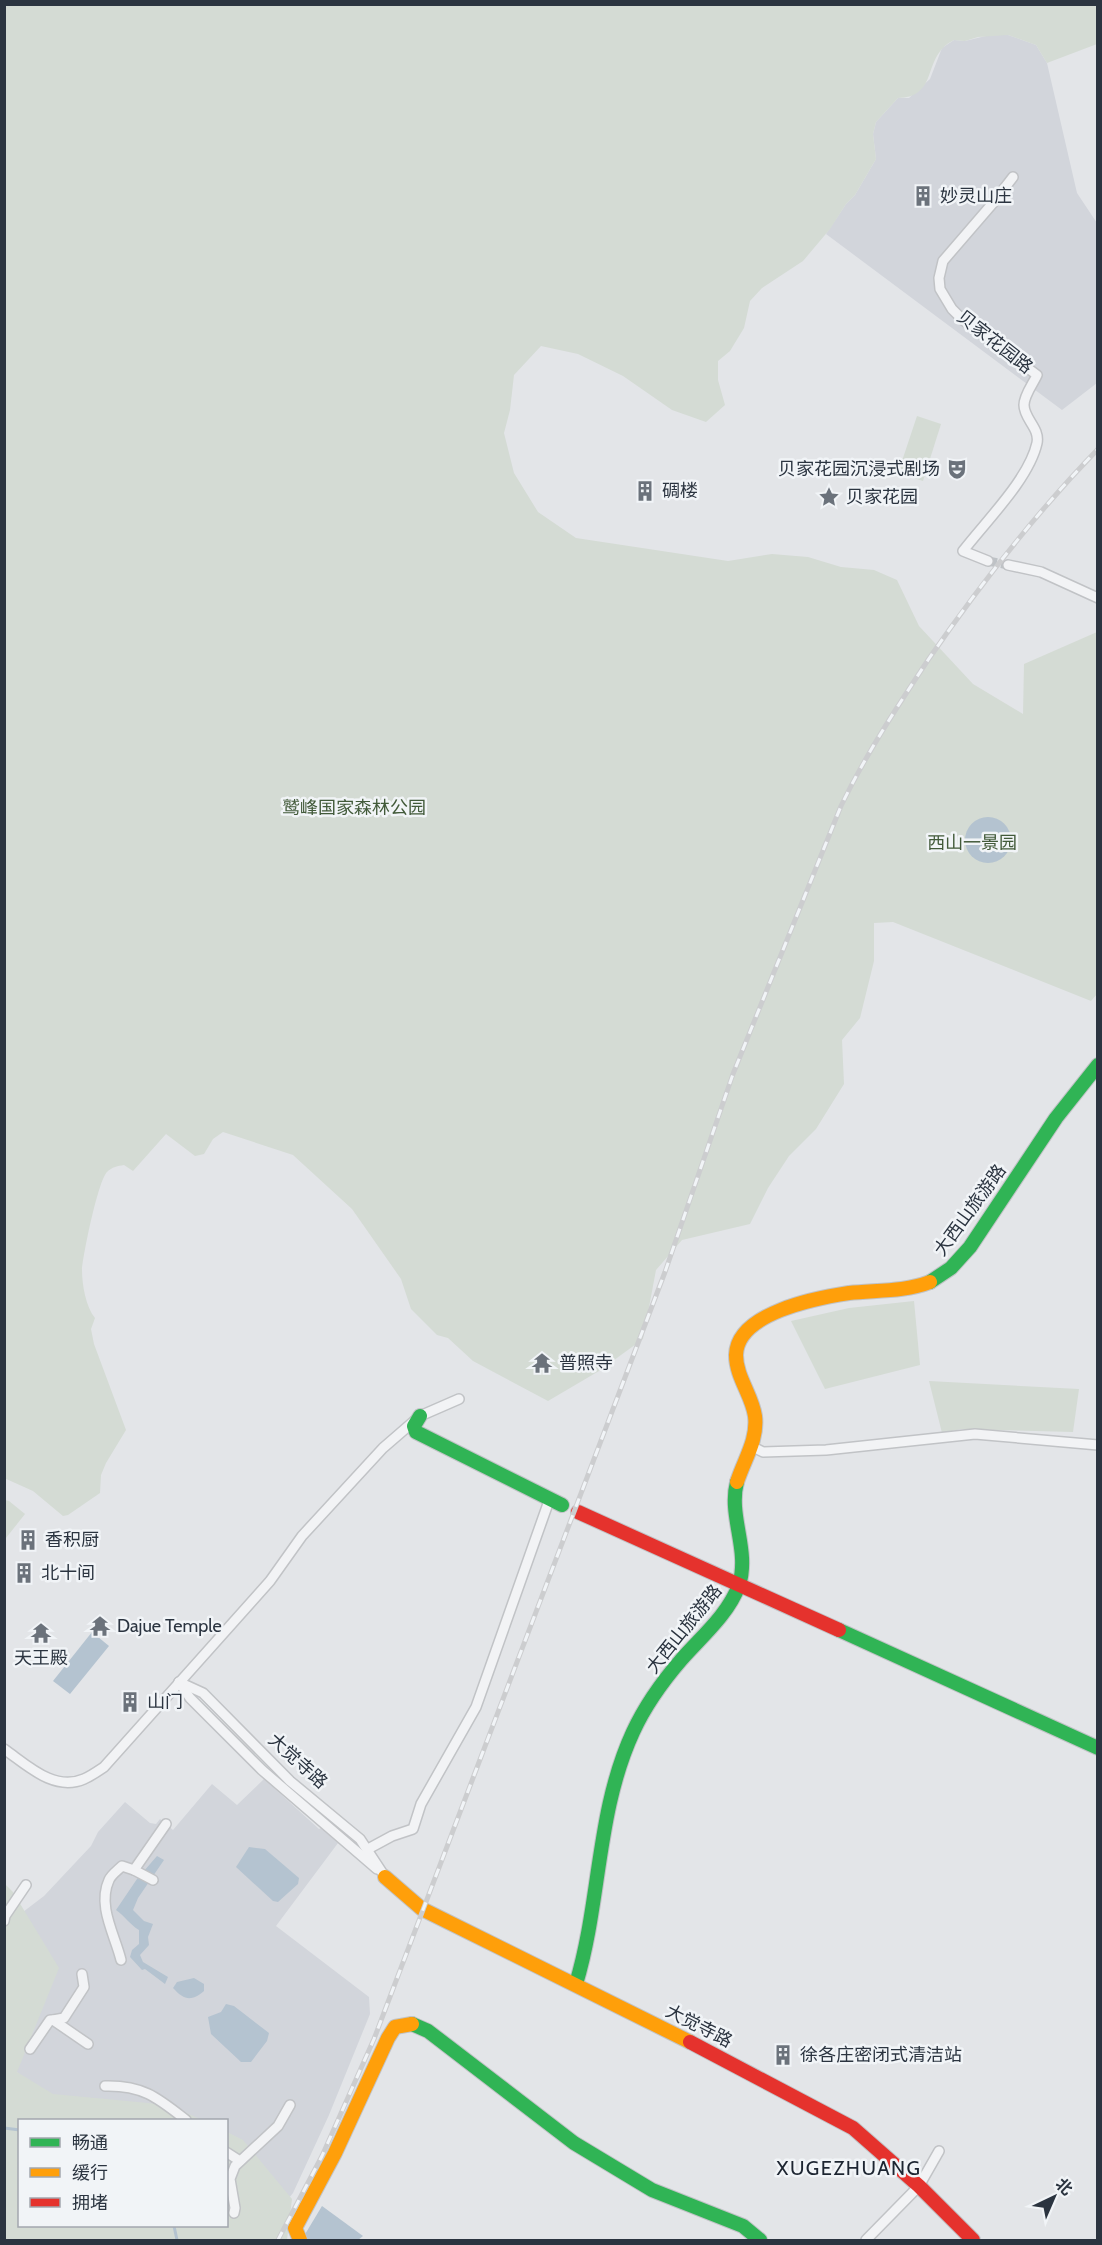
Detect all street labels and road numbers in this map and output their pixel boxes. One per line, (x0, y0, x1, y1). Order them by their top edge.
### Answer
street label: 贝家花园路 (953, 306, 1037, 378)
street label: 大西山旅游路 (929, 1160, 1011, 1260)
street label: 大西山旅游路 (641, 1580, 727, 1678)
street label: 大觉寺路 (264, 1729, 332, 1793)
street label: 大觉寺路 (662, 2000, 736, 2052)

